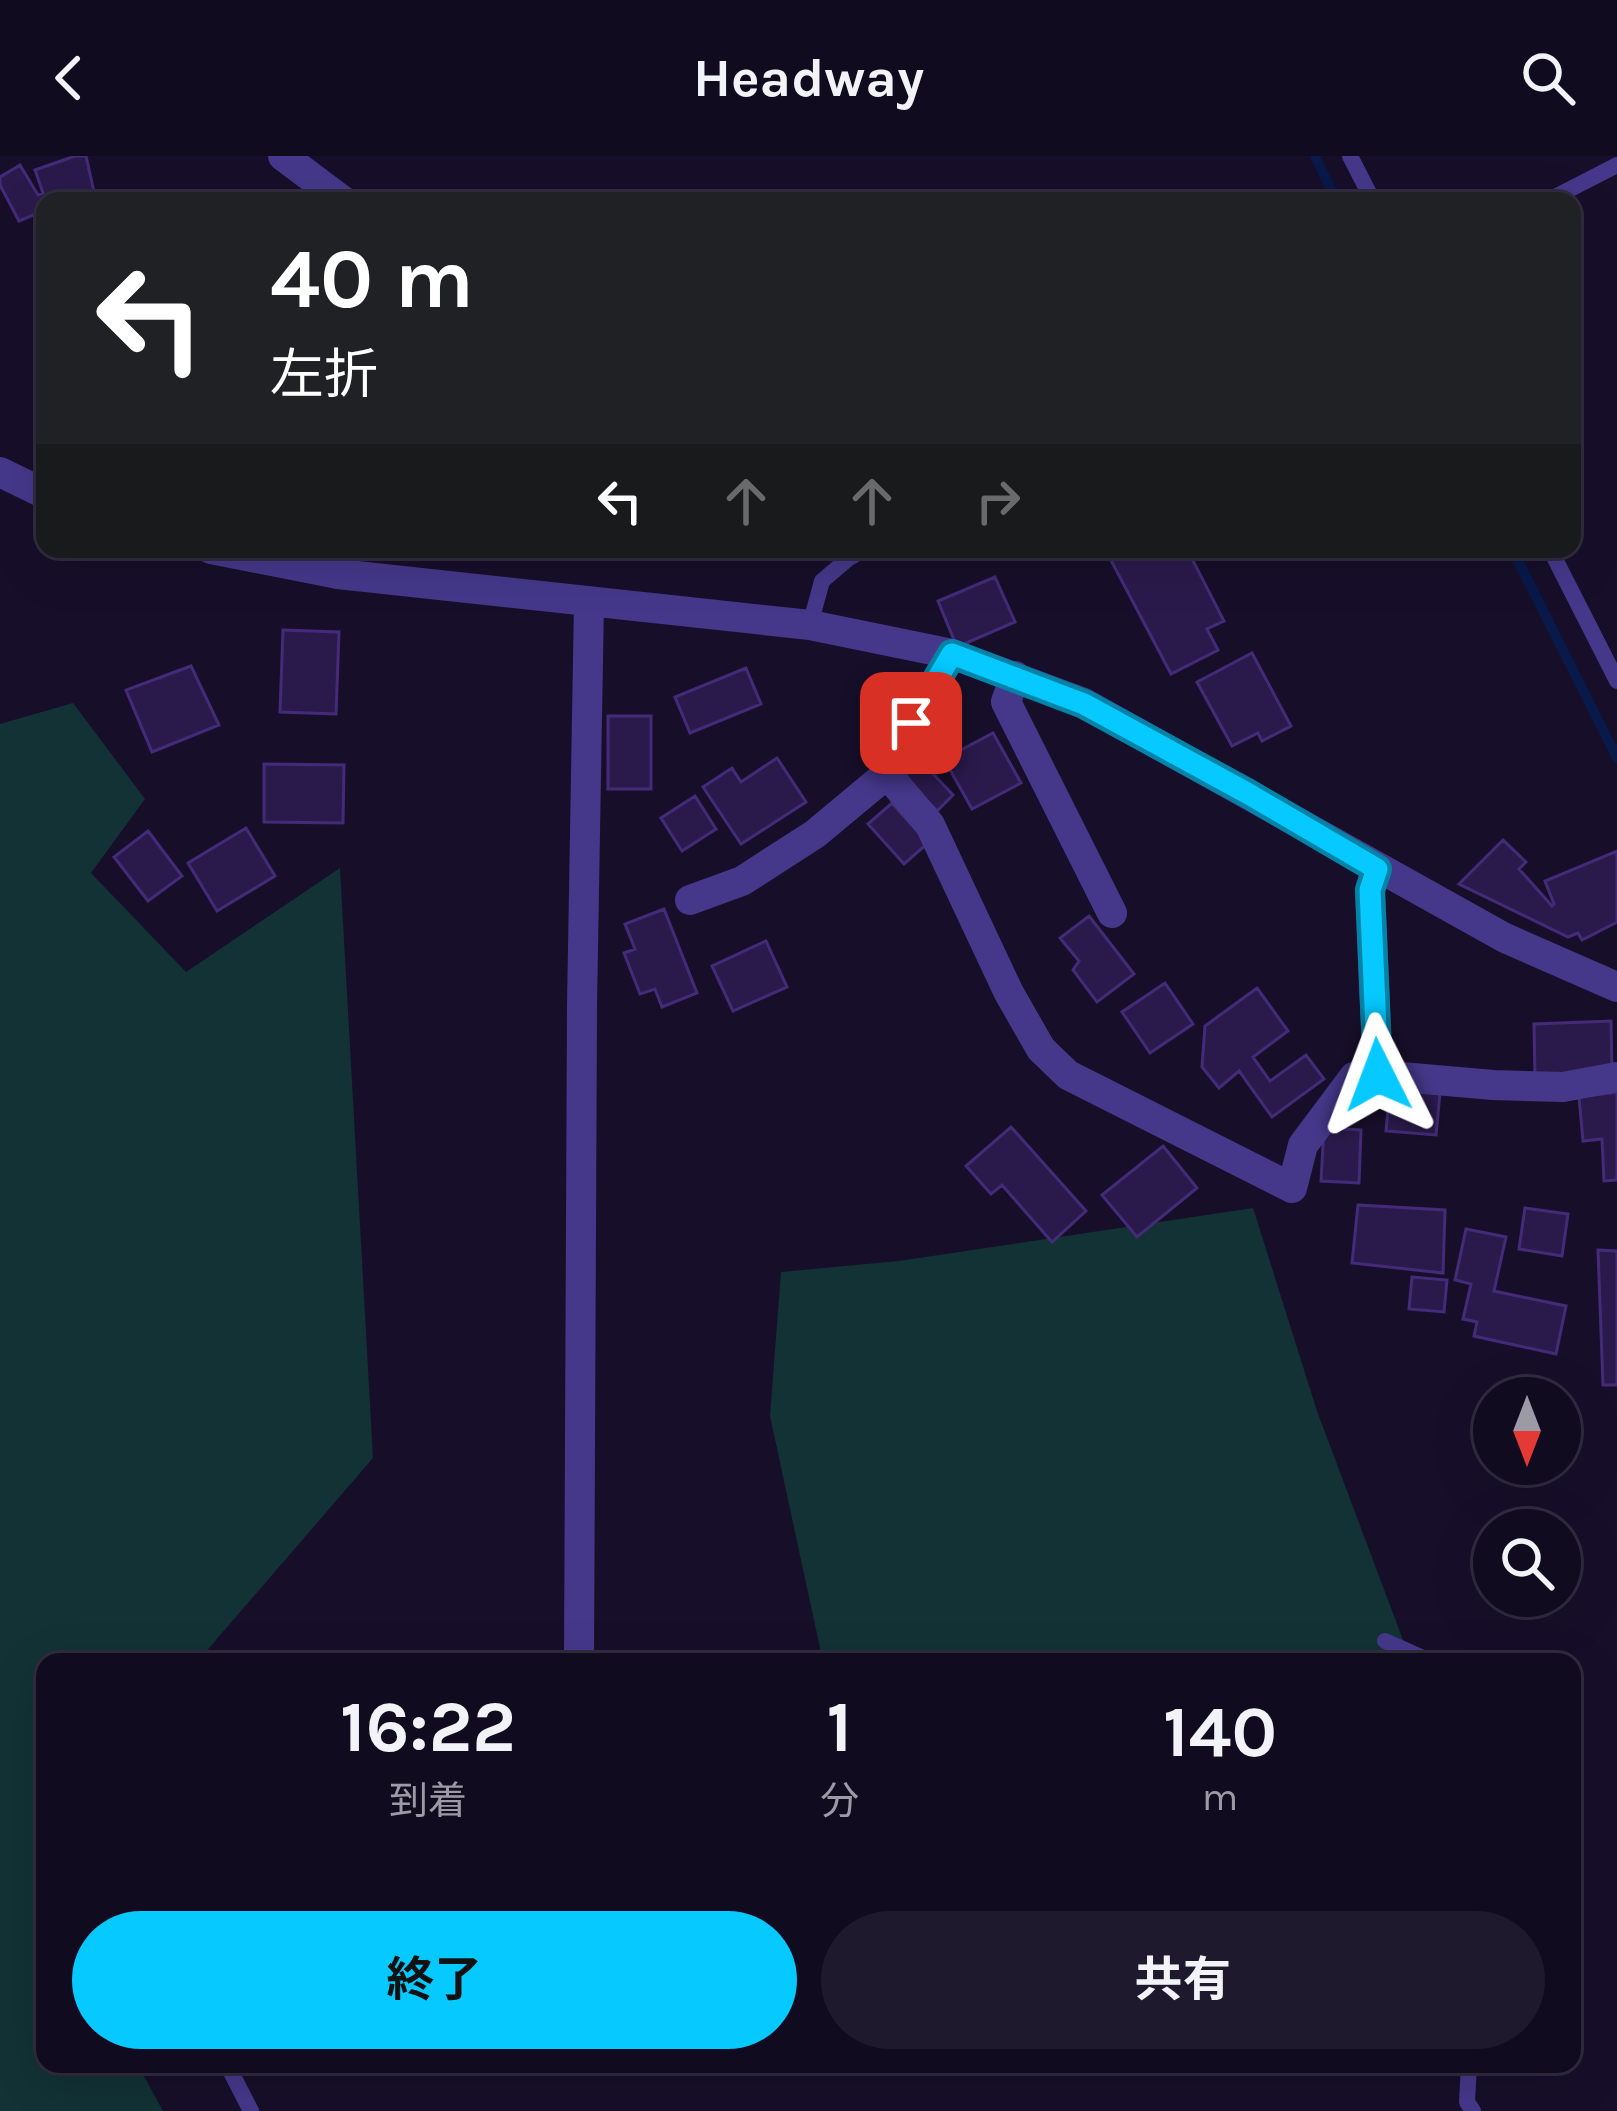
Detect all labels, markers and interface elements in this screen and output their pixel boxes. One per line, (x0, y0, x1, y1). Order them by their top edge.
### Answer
icon: back (36, 45, 102, 111)
icon: search (1515, 45, 1581, 111)
text: Headway (693, 46, 924, 110)
text: 40 m (270, 230, 474, 328)
icon: left (72, 240, 228, 396)
text: 左折 (270, 343, 378, 407)
icon: left (587, 468, 653, 534)
icon: ahead (713, 468, 779, 534)
icon: ahead (839, 468, 905, 534)
icon: right (965, 468, 1031, 534)
pin (860, 672, 962, 774)
icon: arrive (878, 690, 944, 756)
position arrow (1315, 1012, 1441, 1138)
north arrow (1473, 1377, 1581, 1485)
map controls (1473, 1377, 1581, 1617)
button: search (1473, 1509, 1581, 1617)
text: 16:22 (340, 1685, 516, 1769)
text: 1 (827, 1685, 852, 1769)
text: 140 (1163, 1690, 1277, 1774)
text: m (1202, 1774, 1238, 1820)
text: 到着 (389, 1778, 467, 1824)
text: 分 (820, 1778, 859, 1824)
button: 終了 (72, 1911, 797, 2049)
button: 共有 (821, 1911, 1545, 2049)

